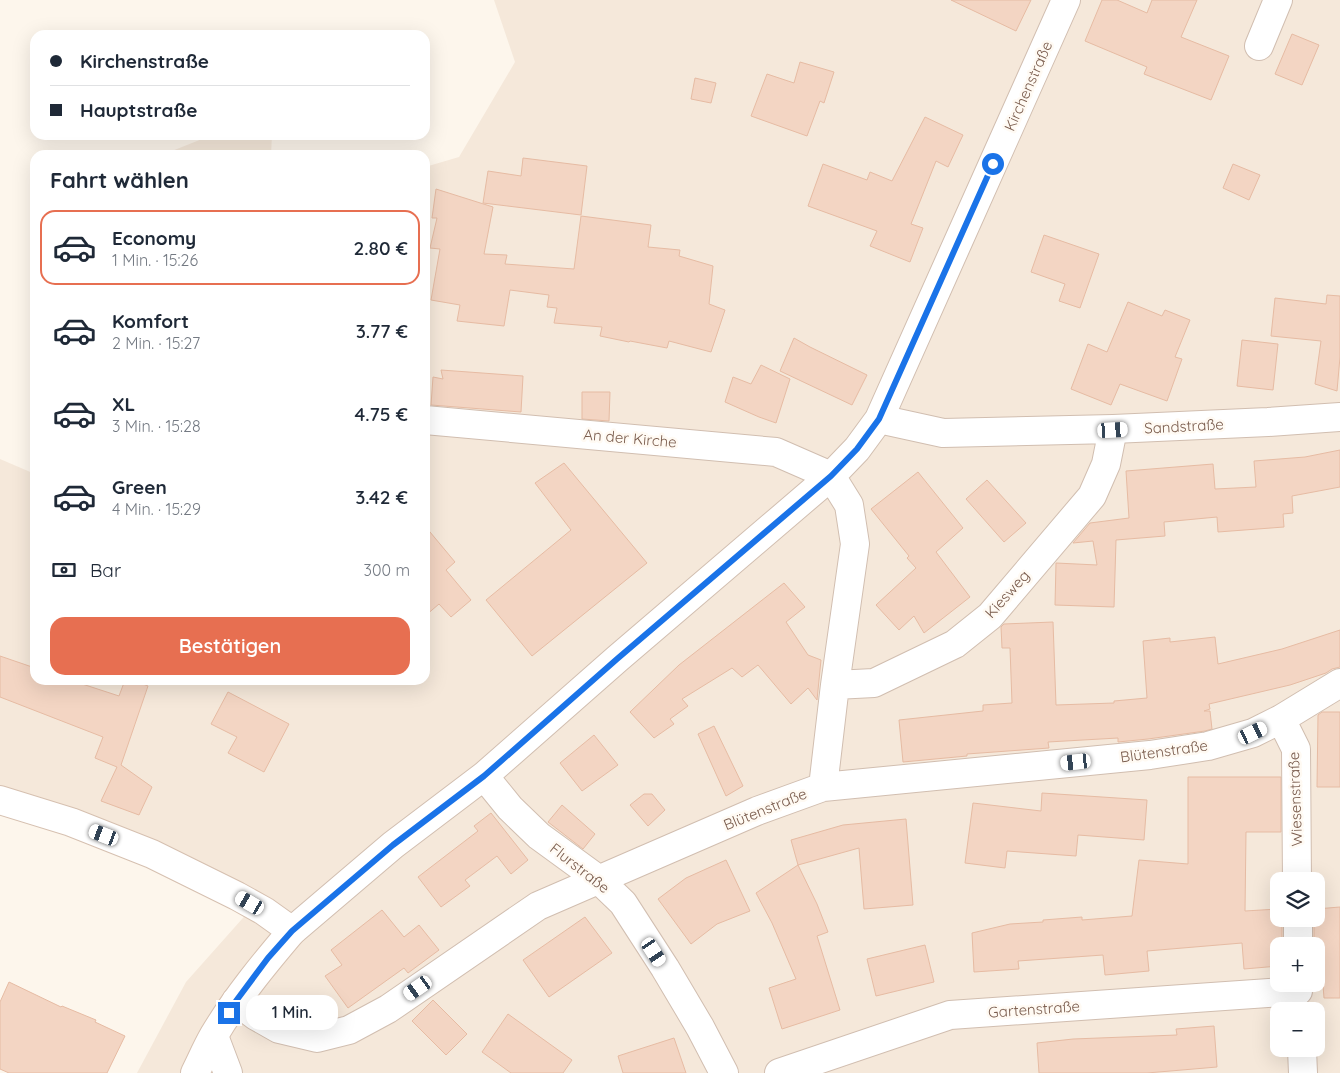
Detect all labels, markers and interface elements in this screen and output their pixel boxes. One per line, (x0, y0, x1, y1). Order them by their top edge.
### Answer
street label: Kirchenstraße (1000, 38, 1056, 134)
text: Kirchenstraße (80, 49, 209, 73)
text: Hauptstraße (80, 98, 197, 122)
route start (982, 153, 1004, 175)
text: Fahrt wählen (50, 166, 189, 194)
icon: car (52, 225, 97, 270)
text: Economy (112, 226, 196, 250)
text: 2.80 € (354, 236, 408, 260)
text: 1 Min. · 15:26 (112, 250, 198, 270)
icon: car (52, 308, 97, 353)
text: Komfort (112, 309, 189, 333)
text: 3.77 € (356, 319, 408, 343)
text: 2 Min. · 15:27 (112, 333, 200, 353)
icon: car (52, 391, 97, 436)
text: XL (112, 392, 135, 416)
text: 4.75 € (354, 402, 408, 426)
street label: Sandstraße (1144, 414, 1224, 438)
text: 3 Min. · 15:28 (112, 416, 201, 436)
car (1097, 422, 1128, 438)
street label: An der Kirche (583, 424, 677, 452)
icon: car (52, 474, 97, 519)
text: Green (112, 475, 167, 499)
text: 3.42 € (355, 485, 408, 509)
text: 4 Min. · 15:29 (112, 499, 201, 519)
icon: cash (50, 556, 78, 584)
text: Bar (90, 558, 121, 582)
text: 300 m (364, 560, 410, 580)
street label: Kiesweg (981, 566, 1033, 622)
button: Bestätigen (50, 617, 410, 675)
car (1236, 720, 1269, 746)
street label: Blütenstraße (1119, 735, 1209, 767)
street label: Wiesenstraße (1284, 751, 1306, 847)
car (1060, 753, 1091, 771)
street label: Blütenstraße (721, 784, 809, 834)
car (87, 823, 120, 847)
street label: Flurstraße (546, 839, 614, 897)
map controls (1270, 872, 1325, 1057)
button: layers (1270, 872, 1325, 927)
car (233, 889, 266, 917)
car (639, 935, 668, 969)
button: + (1270, 937, 1325, 992)
car (401, 973, 434, 1003)
callout: 1 Min. (246, 996, 339, 1030)
street label: Gartenstraße (987, 996, 1081, 1022)
route end (218, 1002, 240, 1024)
text: 1 Min. (272, 1002, 312, 1022)
button: − (1270, 1002, 1325, 1057)

